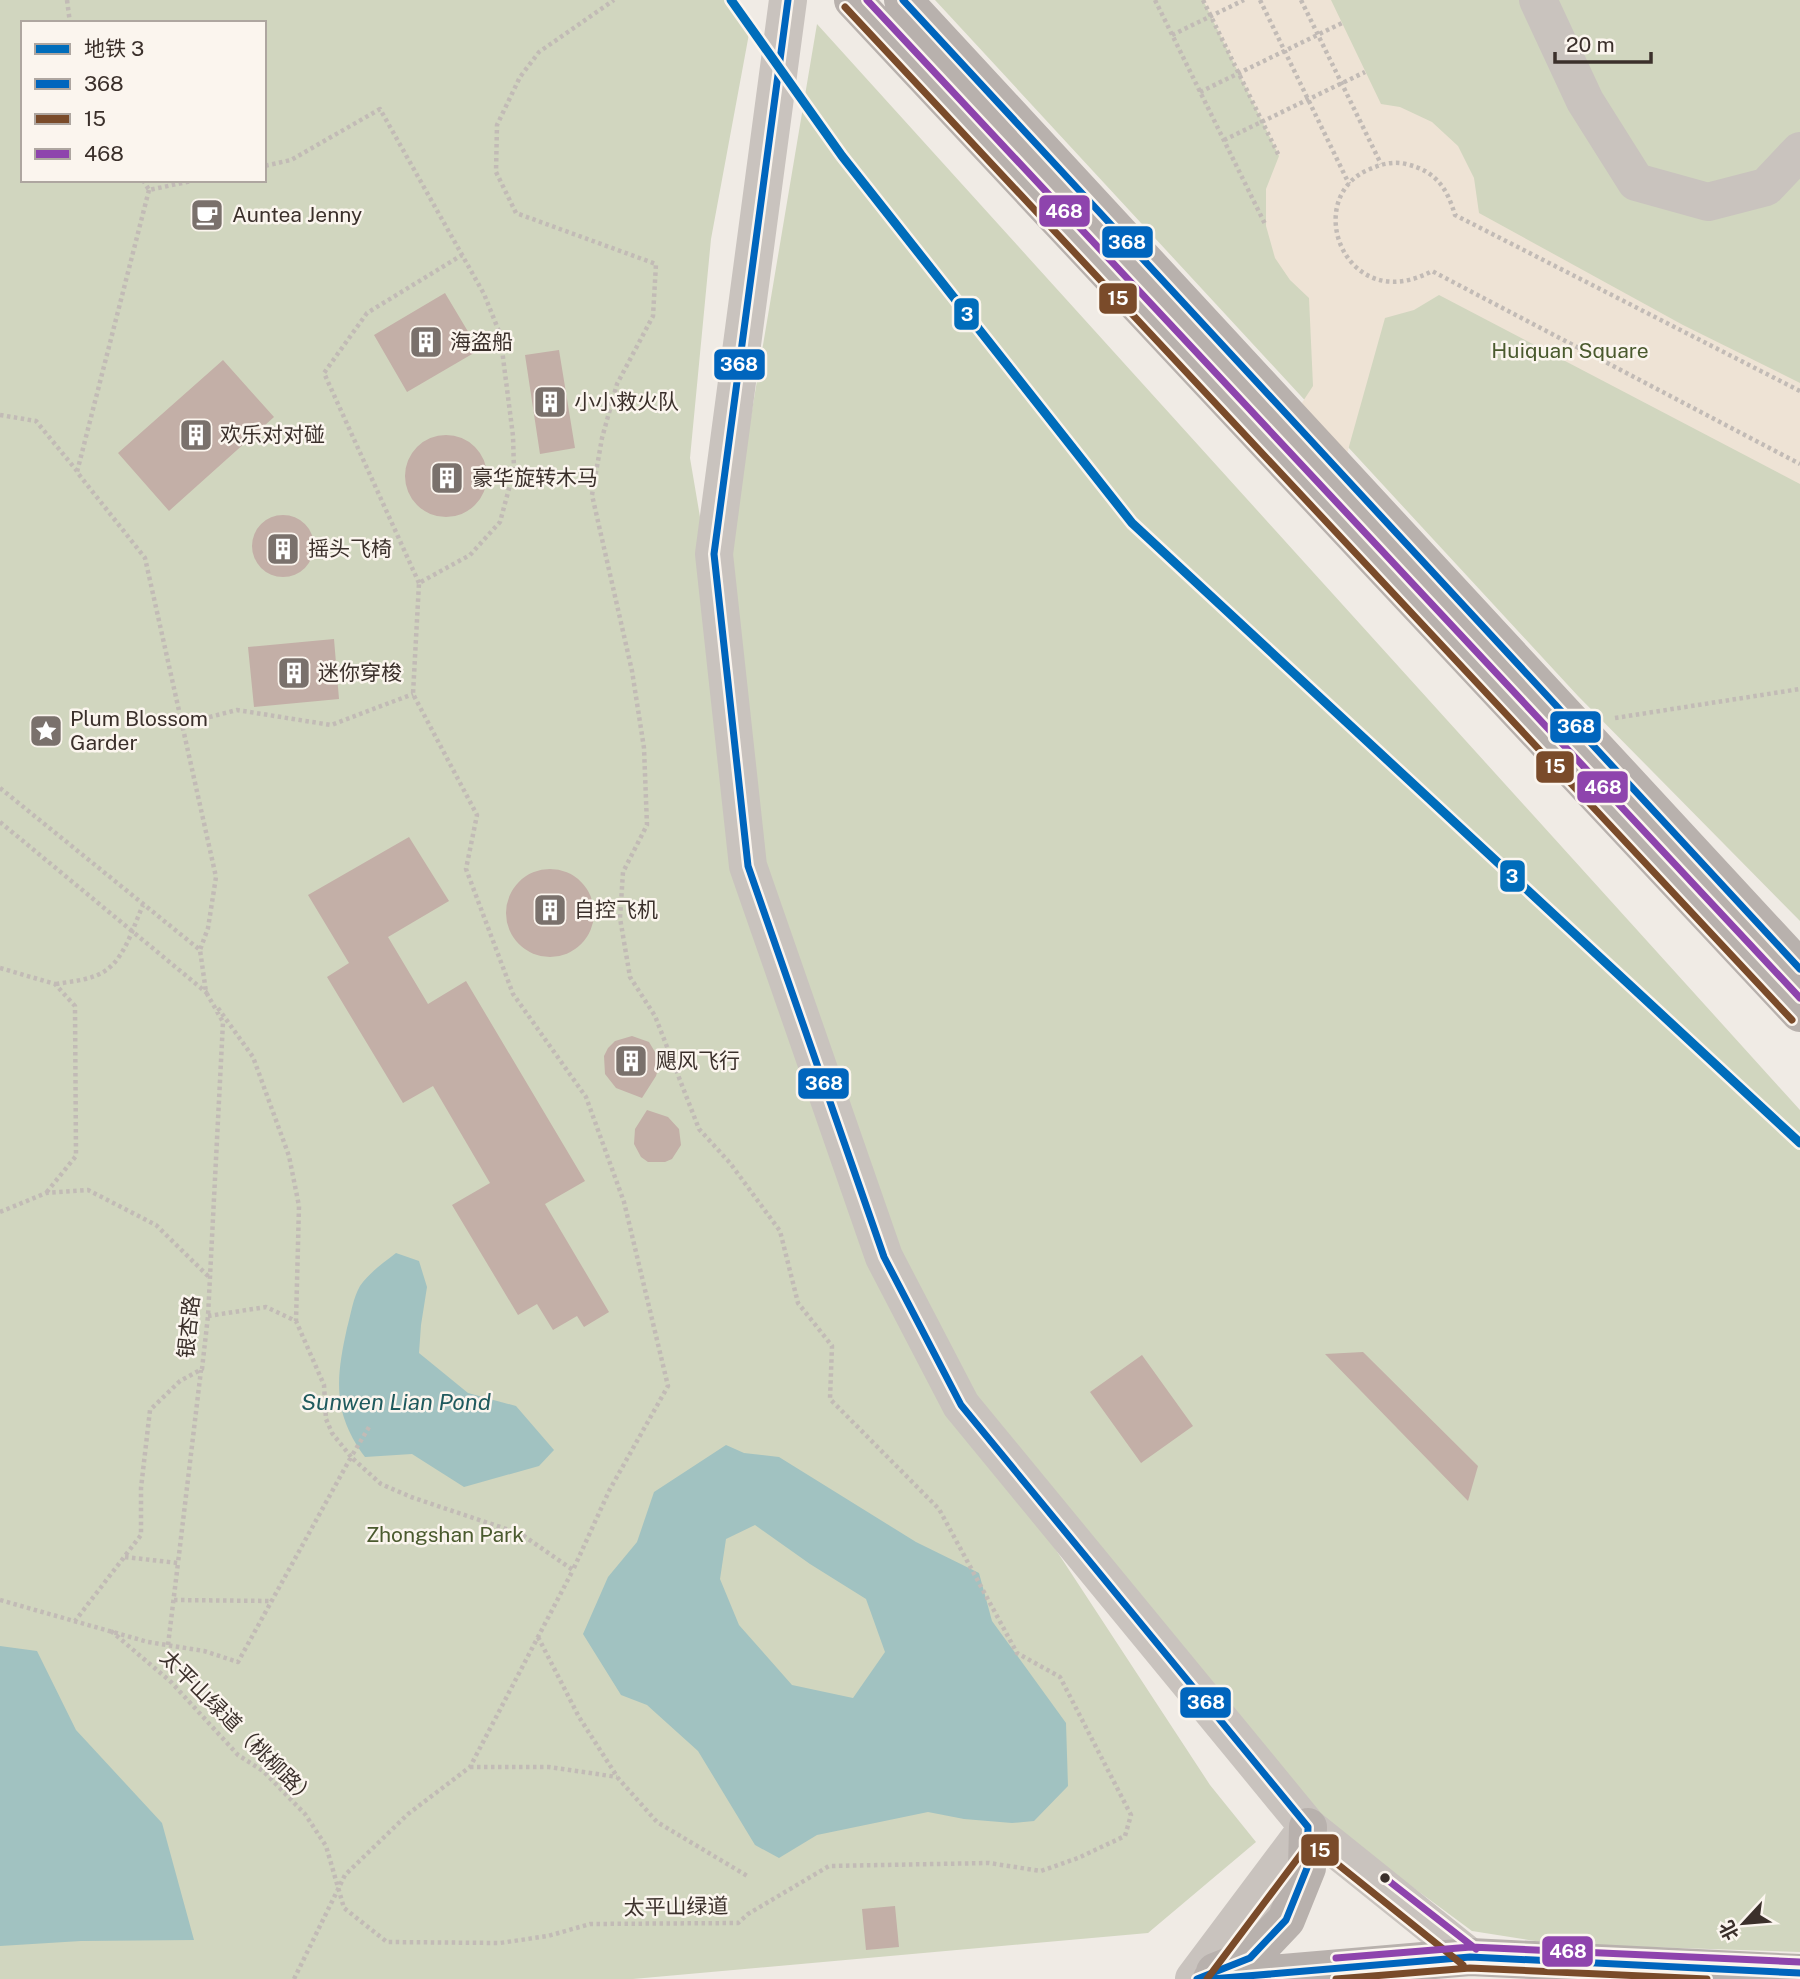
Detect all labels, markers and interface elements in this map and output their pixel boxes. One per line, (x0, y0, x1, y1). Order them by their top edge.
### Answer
legend (21, 21, 266, 182)
scale bar (1555, 21, 1651, 65)
text: 20 m (1566, 32, 1615, 57)
text: 地铁 3 (84, 36, 144, 61)
text: 368 (84, 71, 124, 96)
text: 15 (84, 106, 106, 131)
text: 468 (84, 141, 124, 166)
line badge: 468 (1038, 194, 1091, 228)
cafe icon: Auntea Jenny (188, 196, 226, 234)
text: 468 (1045, 200, 1083, 222)
place label: Auntea Jenny (232, 202, 362, 227)
line badge: 368 (1101, 225, 1154, 259)
text: 368 (1108, 231, 1146, 253)
line badge: 15 (1098, 282, 1138, 315)
text: 15 (1108, 287, 1128, 309)
line badge: 3 (953, 297, 980, 331)
text: 3 (961, 303, 973, 325)
building icon: 海盗船 (407, 323, 445, 361)
place label: 海盗船 (450, 329, 513, 354)
park label: Huiquan Square (1491, 338, 1649, 363)
line badge: 368 (713, 348, 766, 381)
text: 368 (720, 353, 758, 375)
building icon: 小小救火队 (531, 383, 569, 421)
place label: 小小救火队 (574, 389, 679, 414)
building icon: 欢乐对对碰 (177, 416, 215, 454)
place label: 欢乐对对碰 (220, 422, 325, 447)
building icon: 豪华旋转木马 (428, 459, 466, 497)
place label: 豪华旋转木马 (472, 465, 598, 490)
building icon: 摇头飞椅 (264, 530, 302, 568)
place label: 摇头飞椅 (308, 536, 392, 561)
building icon: 迷你穿梭 (275, 654, 313, 692)
place label: 迷你穿梭 (318, 660, 402, 685)
place label: Plum Blossom Garder (70, 706, 208, 755)
line badge: 368 (1549, 710, 1602, 744)
place icon: Plum Blossom Garder (27, 712, 65, 750)
text: 368 (1557, 715, 1595, 737)
line badge: 15 (1535, 750, 1575, 784)
text: 15 (1545, 755, 1565, 777)
line badge: 468 (1576, 770, 1629, 804)
text: 468 (1584, 776, 1622, 798)
line badge: 3 (1499, 859, 1526, 893)
text: 3 (1506, 865, 1518, 887)
building icon: 自控飞机 (531, 891, 569, 929)
place label: 自控飞机 (574, 897, 658, 922)
building icon: 飓风飞行 (612, 1042, 650, 1080)
place label: 飓风飞行 (656, 1048, 740, 1073)
line badge: 368 (797, 1067, 850, 1100)
text: 368 (805, 1072, 843, 1094)
street label: 银杏路 (173, 1294, 204, 1360)
water label: Sunwen Lian Pond (301, 1388, 491, 1415)
park label: Zhongshan Park (366, 1522, 524, 1547)
street label: 太平山绿道（桃柳路） (155, 1645, 321, 1811)
line badge: 368 (1179, 1686, 1232, 1719)
text: 368 (1187, 1691, 1225, 1713)
line badge: 15 (1300, 1833, 1340, 1867)
text: 15 (1310, 1839, 1330, 1861)
unlabelled marker (1378, 1871, 1392, 1885)
north arrow (1709, 1888, 1779, 1958)
street label: 太平山绿道 (623, 1893, 729, 1920)
text: 北 (1715, 1917, 1743, 1944)
line badge: 468 (1541, 1935, 1594, 1968)
text: 468 (1549, 1940, 1587, 1962)

